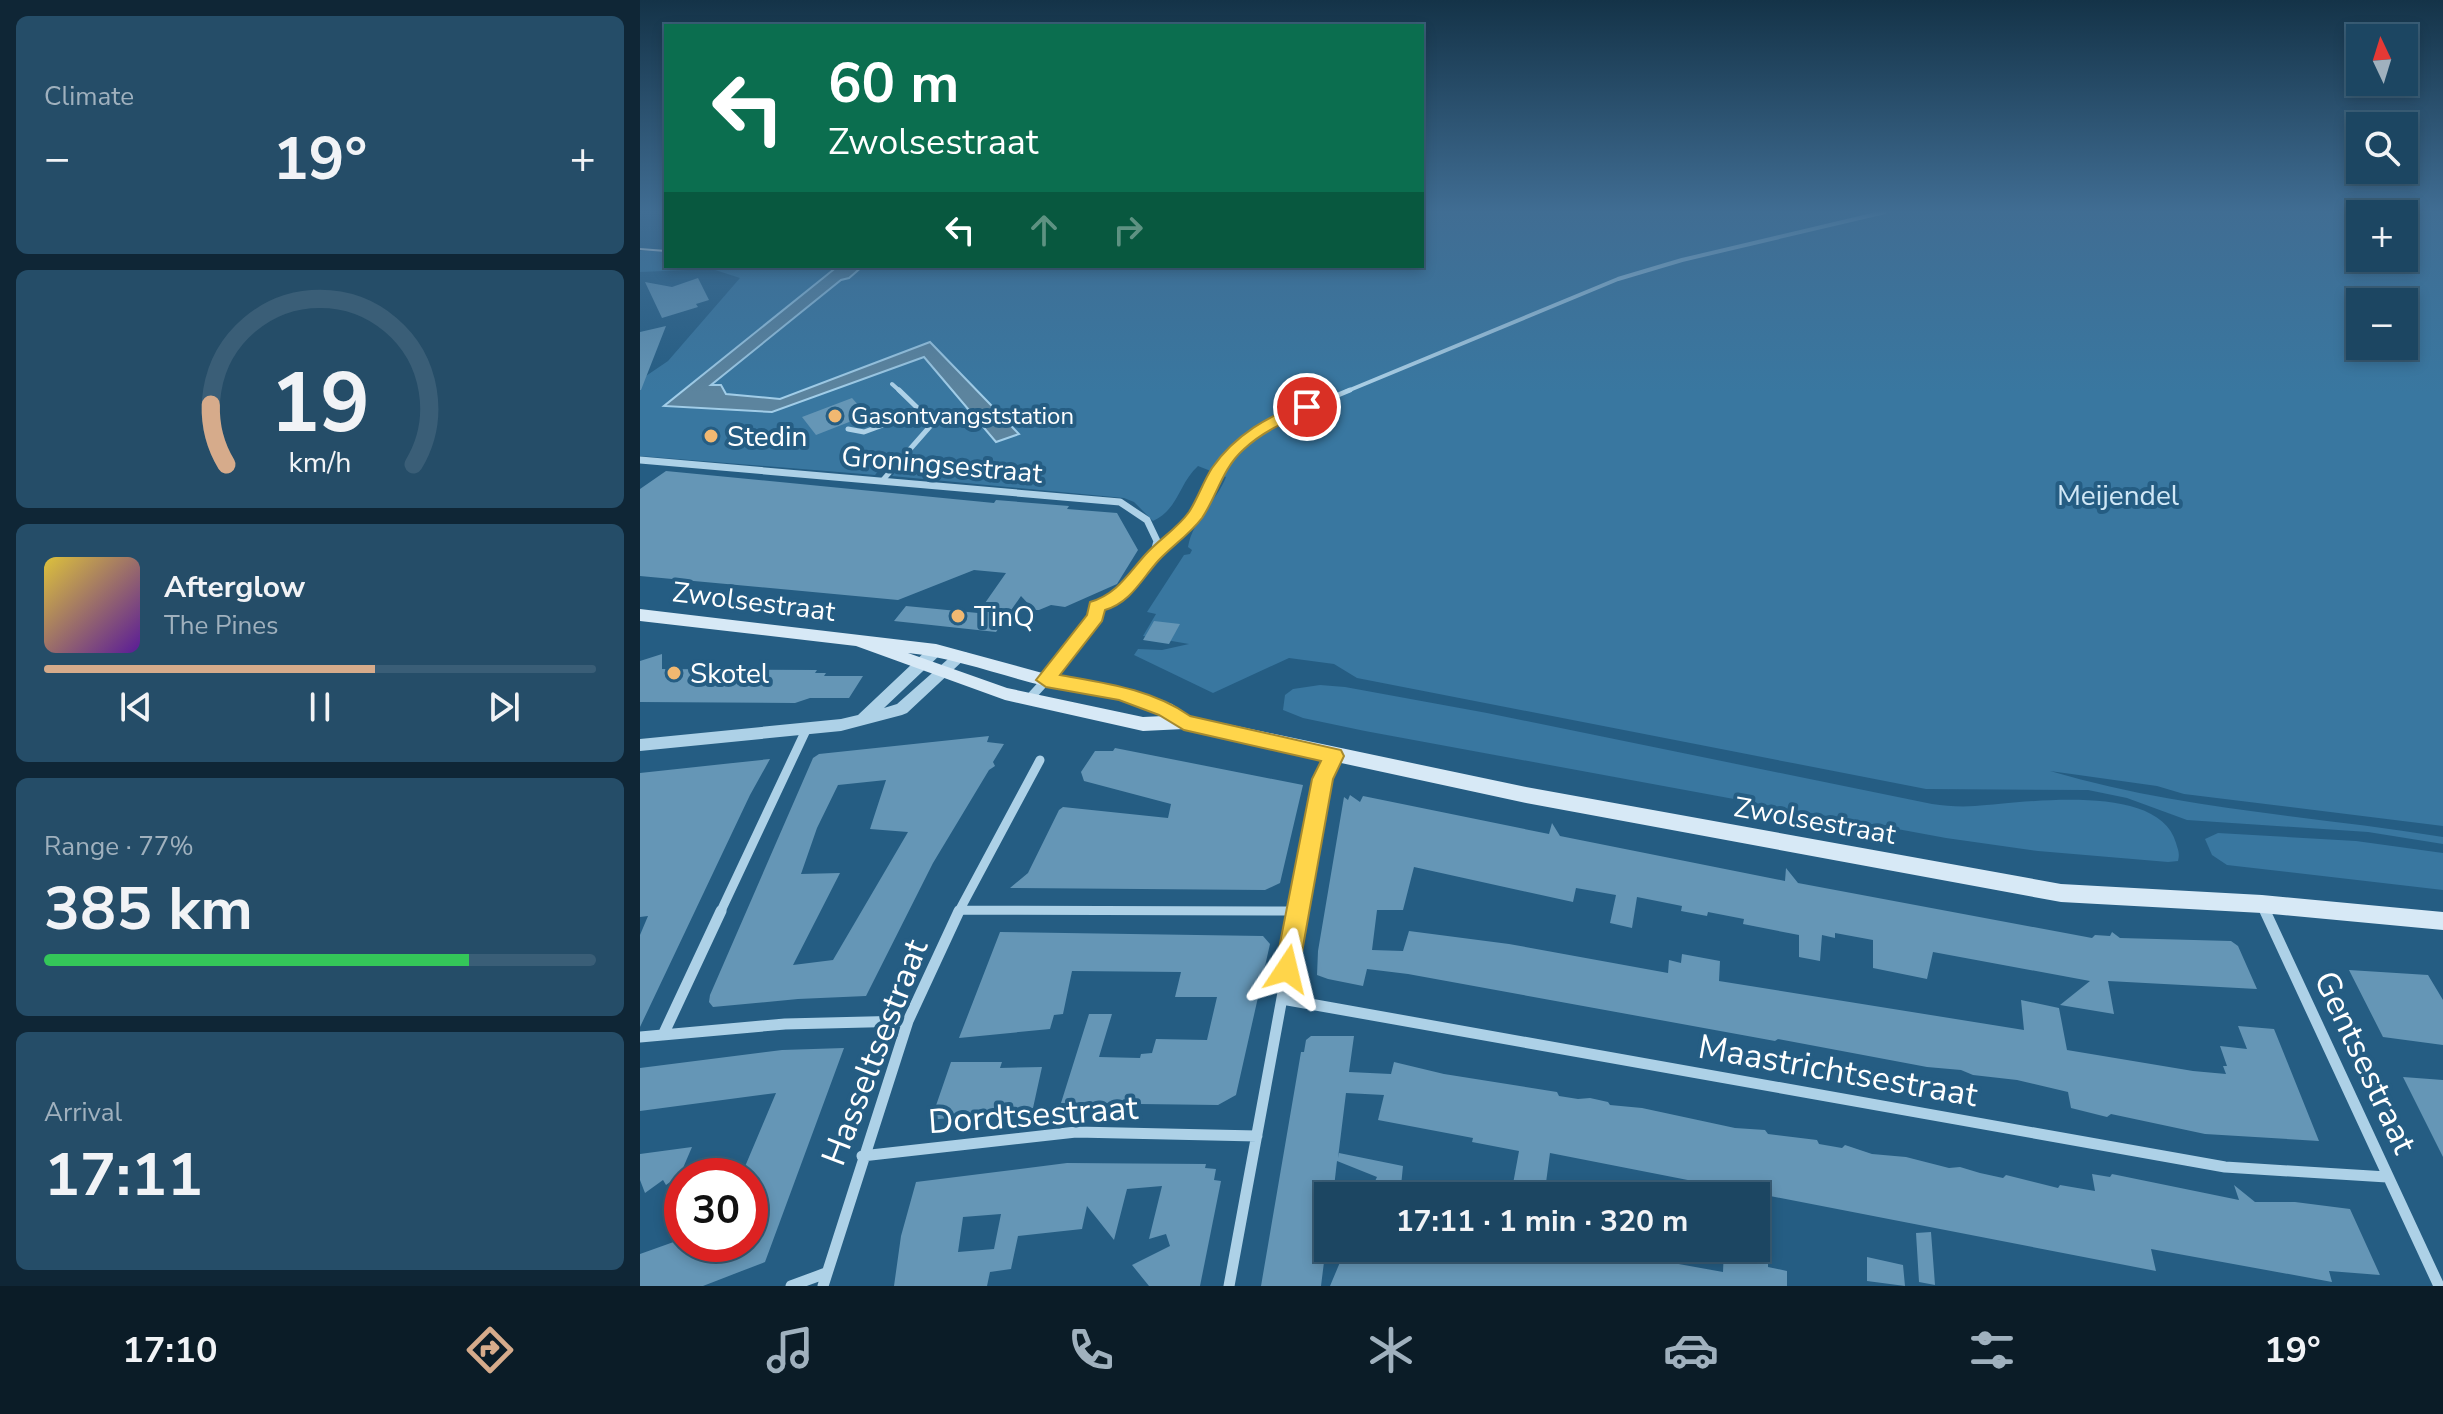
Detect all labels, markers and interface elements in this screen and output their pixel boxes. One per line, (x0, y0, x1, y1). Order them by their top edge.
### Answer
north arrow (2346, 24, 2418, 96)
map controls (2346, 24, 2418, 360)
text: 60 m (828, 45, 959, 122)
icon: left (696, 56, 800, 160)
text: Climate (44, 79, 134, 114)
button: search (2346, 112, 2418, 184)
text: 19° (273, 118, 367, 200)
text: Zwolsestraat (828, 118, 1038, 167)
text: − (44, 129, 70, 189)
text: + (570, 129, 596, 189)
button: + (2346, 200, 2418, 272)
icon: left (938, 208, 982, 252)
icon: ahead (1022, 208, 1066, 252)
icon: right (1106, 208, 1150, 252)
button: − (2346, 288, 2418, 360)
text: 19 (270, 347, 370, 460)
pin (1273, 373, 1341, 441)
icon: arrive (1285, 385, 1329, 429)
place label: Gasontvangststation (851, 400, 1074, 432)
marker: Gasontvangststation (826, 407, 844, 425)
place label: Stedin (727, 418, 807, 456)
marker: Stedin (702, 427, 720, 445)
street label: Groningsestraat (840, 437, 1044, 493)
text: km/h (289, 443, 351, 482)
park label: Meijendel (2057, 477, 2180, 515)
text: Afterglow (164, 567, 305, 608)
street label: Zwolsestraat (670, 573, 838, 631)
place label: TinQ (974, 598, 1035, 636)
marker: TinQ (949, 607, 967, 625)
text: The Pines (164, 608, 279, 643)
place label: Skotel (690, 655, 770, 693)
marker: Skotel (665, 664, 683, 682)
icon: previous (114, 685, 158, 729)
icon: pause (298, 685, 342, 729)
icon: next (482, 685, 526, 729)
street label: Zwolsestraat (1731, 788, 1899, 854)
text: Range · 77% (44, 829, 194, 864)
text: 385 km (44, 868, 253, 950)
position arrow (1245, 927, 1329, 1011)
street label: Hasseltsestraat (811, 932, 940, 1172)
street label: Gentsestraat (2303, 964, 2428, 1162)
street label: Maastrichtsestraat (1695, 1024, 1982, 1118)
street label: Dordtsestraat (927, 1085, 1141, 1145)
text: Arrival (44, 1095, 122, 1130)
text: 17:11 (44, 1134, 203, 1216)
speed limit sign: 30 (664, 1158, 768, 1262)
text: 17:11 · 1 min · 320 m (1396, 1201, 1688, 1242)
icon: directions (462, 1322, 518, 1378)
icon: music (762, 1322, 818, 1378)
icon: phone (1063, 1322, 1119, 1378)
icon: climate (1363, 1322, 1419, 1378)
icon: car (1663, 1322, 1719, 1378)
icon: filters (1964, 1322, 2020, 1378)
text: 17:10 (122, 1326, 218, 1375)
text: 19° (2264, 1326, 2321, 1375)

